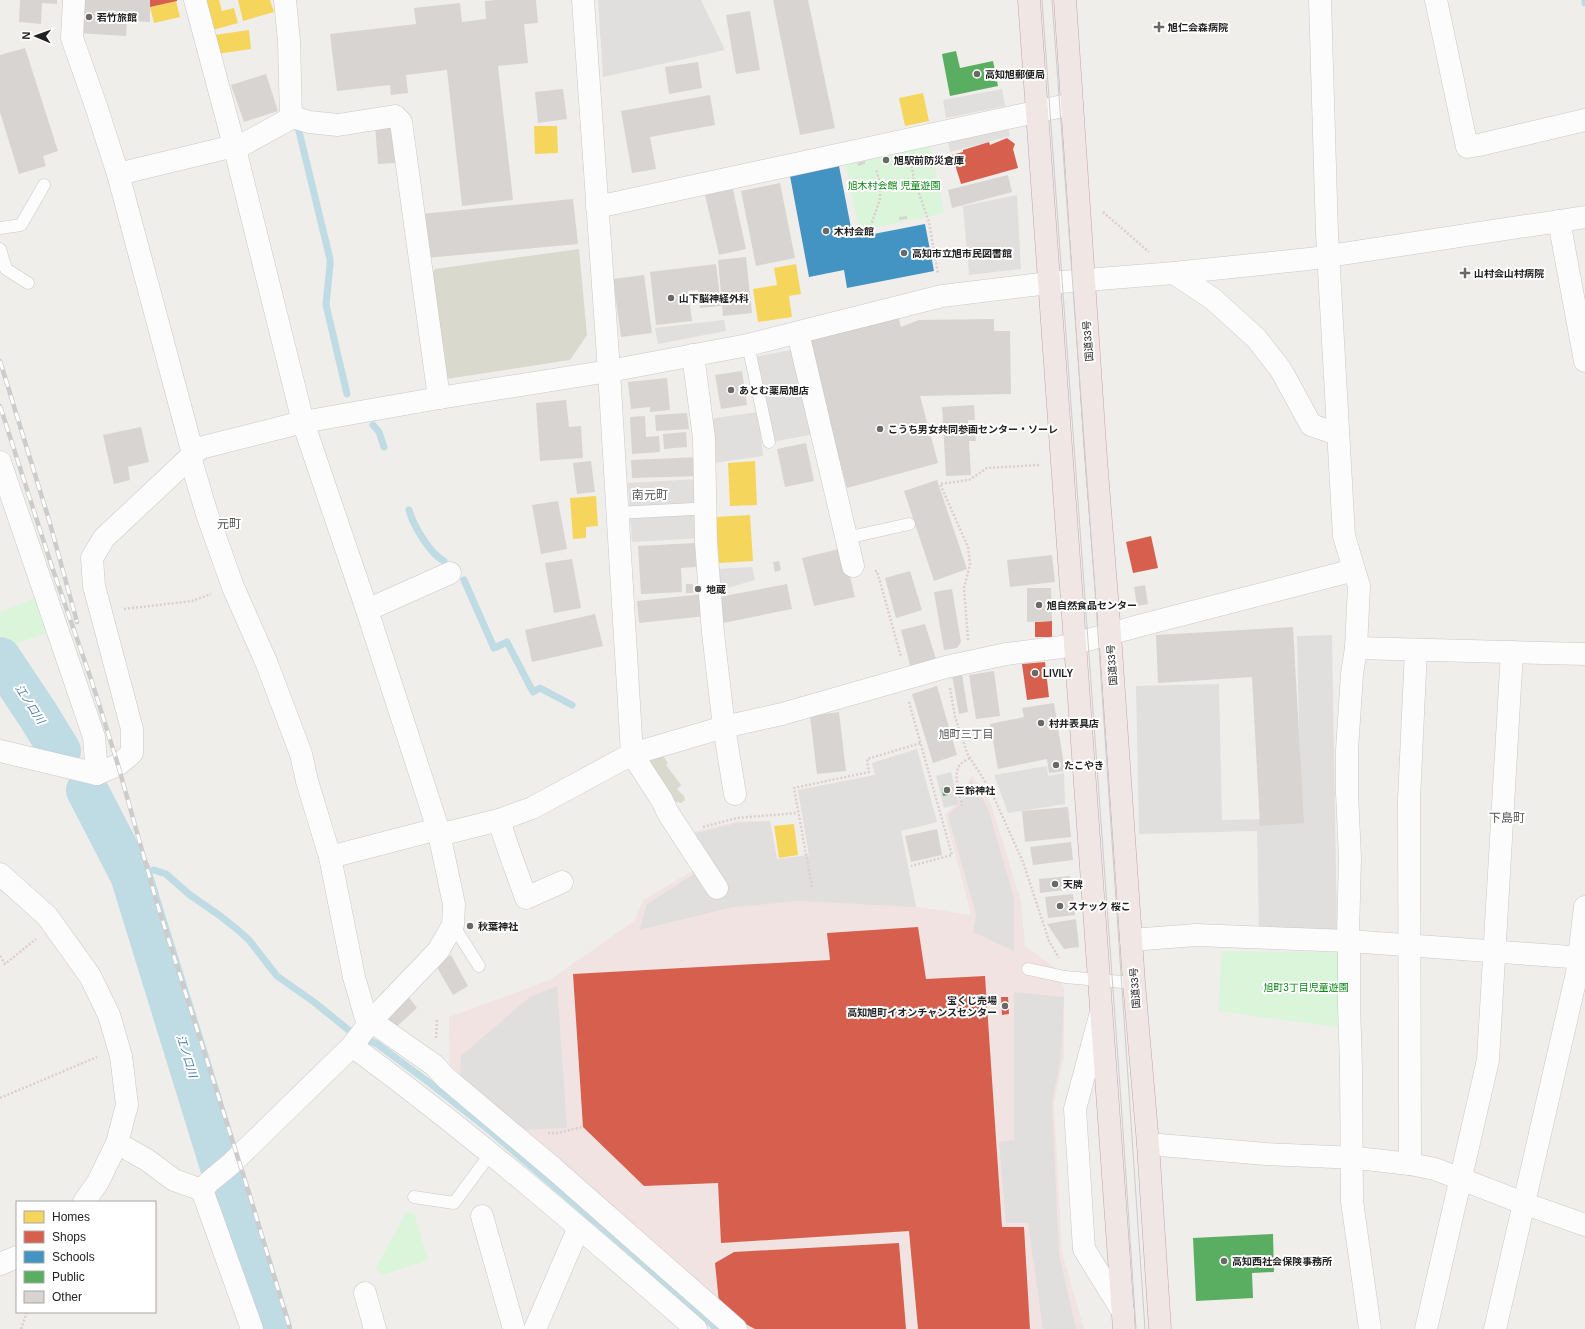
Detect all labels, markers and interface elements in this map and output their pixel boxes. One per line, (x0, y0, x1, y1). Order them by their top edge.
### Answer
marker: 若竹旅館 (84, 12, 94, 22)
place label: 若竹旅館 (96, 12, 137, 23)
north arrow (16, 16, 56, 56)
marker: 旭仁会森病院 (1153, 21, 1165, 33)
place label: 旭仁会森病院 (1167, 22, 1228, 33)
text: N (20, 31, 32, 40)
marker: 高知旭郵便局 (972, 69, 982, 79)
place label: 高知旭郵便局 (985, 69, 1045, 80)
marker: 旭駅前防災倉庫 (881, 155, 891, 165)
place label: 旭駅前防災倉庫 (893, 155, 964, 166)
park label: 旭木村会館 児童遊園 (848, 180, 940, 191)
marker: 木村会館 (821, 226, 831, 236)
place label: 木村会館 (833, 226, 874, 237)
marker: 高知市立旭市民図書館 (899, 248, 909, 258)
place label: 高知市立旭市民図書館 (912, 248, 1012, 259)
marker: 山村会山村病院 (1459, 267, 1471, 279)
place label: 山村会山村病院 (1474, 268, 1544, 279)
marker: 山下脳神経外科 (666, 293, 676, 303)
place label: 山下脳神経外科 (679, 293, 749, 304)
street label: 国道33号 (1081, 320, 1095, 362)
marker: あとむ薬局旭店 (726, 385, 736, 395)
place label: あとむ薬局旭店 (739, 385, 809, 396)
marker: こうち男女共同参画センター・ソーレ (875, 424, 885, 434)
place label: こうち男女共同参画センター・ソーレ (888, 424, 1058, 435)
district label: 南元町 (632, 488, 668, 502)
district label: 元町 (217, 517, 241, 531)
marker: 地蔵 (693, 584, 703, 594)
place label: 地蔵 (706, 584, 726, 595)
marker: 旭自然食品センター (1034, 600, 1044, 610)
place label: 旭自然食品センター (1046, 600, 1137, 611)
street label: 国道33号 (1105, 644, 1119, 686)
marker: LIVILY (1030, 668, 1040, 678)
place label: LIVILY (1043, 668, 1074, 679)
water label: 江ノ口川 (13, 682, 48, 727)
marker: 村井表具店 (1036, 718, 1046, 728)
place label: 村井表具店 (1049, 718, 1099, 729)
district label: 旭町三丁目 (939, 728, 994, 740)
marker: たこやき (1051, 760, 1061, 770)
place label: たこやき (1064, 760, 1104, 771)
marker: 三鈴神社 (942, 785, 952, 795)
place label: 三鈴神社 (955, 785, 996, 796)
district label: 下島町 (1489, 811, 1525, 825)
marker: 天牌 (1050, 879, 1060, 889)
place label: 天牌 (1063, 879, 1083, 890)
marker: スナック 桜こ (1055, 901, 1065, 911)
place label: スナック 桜こ (1068, 901, 1131, 912)
marker: 秋葉神社 (465, 921, 475, 931)
place label: 秋葉神社 (478, 921, 519, 932)
street label: 国道33号 (1128, 967, 1142, 1009)
park label: 旭町3丁目児童遊園 (1263, 982, 1349, 993)
place label: 宝くじ売場 高知旭町イオンチャンスセンター (847, 995, 997, 1018)
marker: 宝くじ売場 高知旭町イオンチャンスセンター (1000, 1001, 1010, 1011)
water label: 江ノ口川 (175, 1033, 199, 1080)
legend (16, 1201, 156, 1313)
text: Homes (52, 1210, 90, 1224)
text: Shops (52, 1230, 86, 1244)
text: Schools (52, 1250, 95, 1264)
marker: 高知西社会保険事務所 (1219, 1256, 1229, 1266)
place label: 高知西社会保険事務所 (1232, 1256, 1332, 1267)
text: Public (52, 1270, 85, 1284)
text: Other (52, 1290, 82, 1304)

